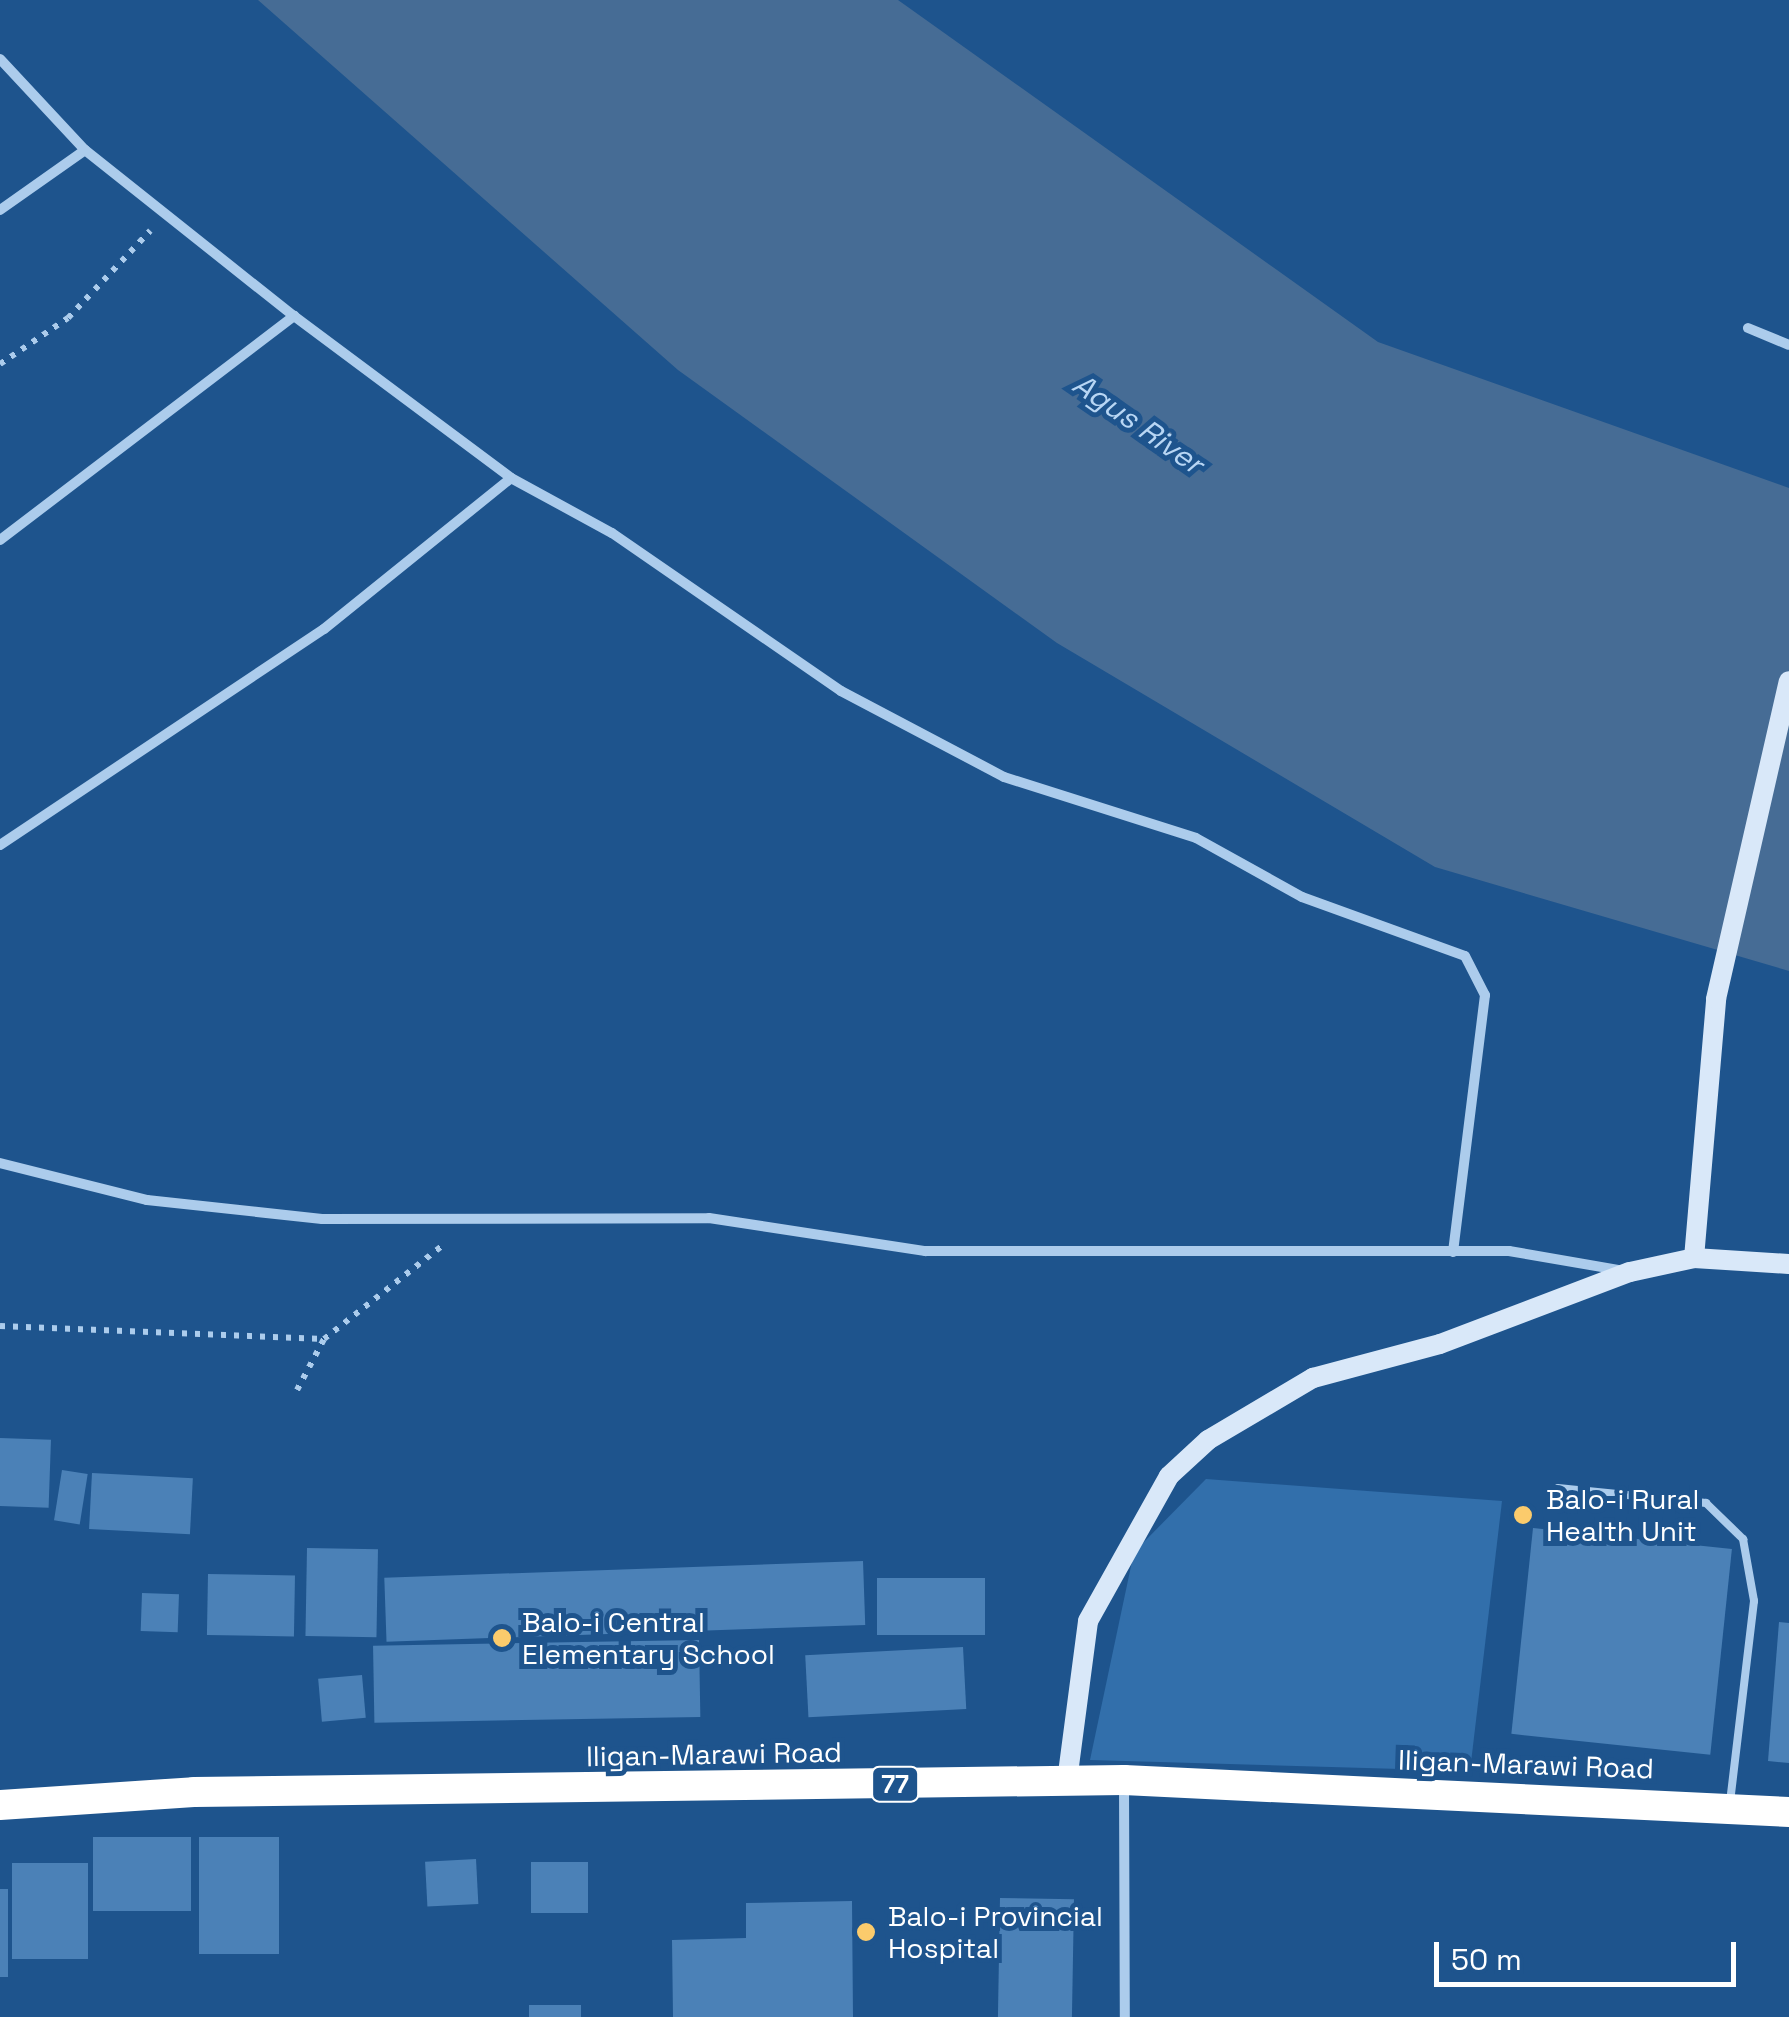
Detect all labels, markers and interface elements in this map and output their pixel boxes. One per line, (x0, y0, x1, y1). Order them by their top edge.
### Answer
water label: Agus River (1066, 366, 1210, 482)
place label: Balo-i Rural Health Unit (1546, 1482, 1699, 1548)
marker: Balo-i Rural Health Unit (1510, 1502, 1536, 1528)
place label: Balo-i Central Elementary School (522, 1605, 775, 1671)
marker: Balo-i Central Elementary School (491, 1627, 513, 1649)
street label: Iligan-Marawi Road (586, 1735, 842, 1773)
street label: Iligan-Marawi Road (1398, 1743, 1654, 1785)
road number: 77 (870, 1764, 920, 1804)
place label: Balo-i Provincial Hospital (888, 1899, 1103, 1965)
marker: Balo-i Provincial Hospital (853, 1919, 879, 1945)
scale bar (1439, 1922, 1742, 1984)
text: 50 m (1451, 1940, 1522, 1979)

